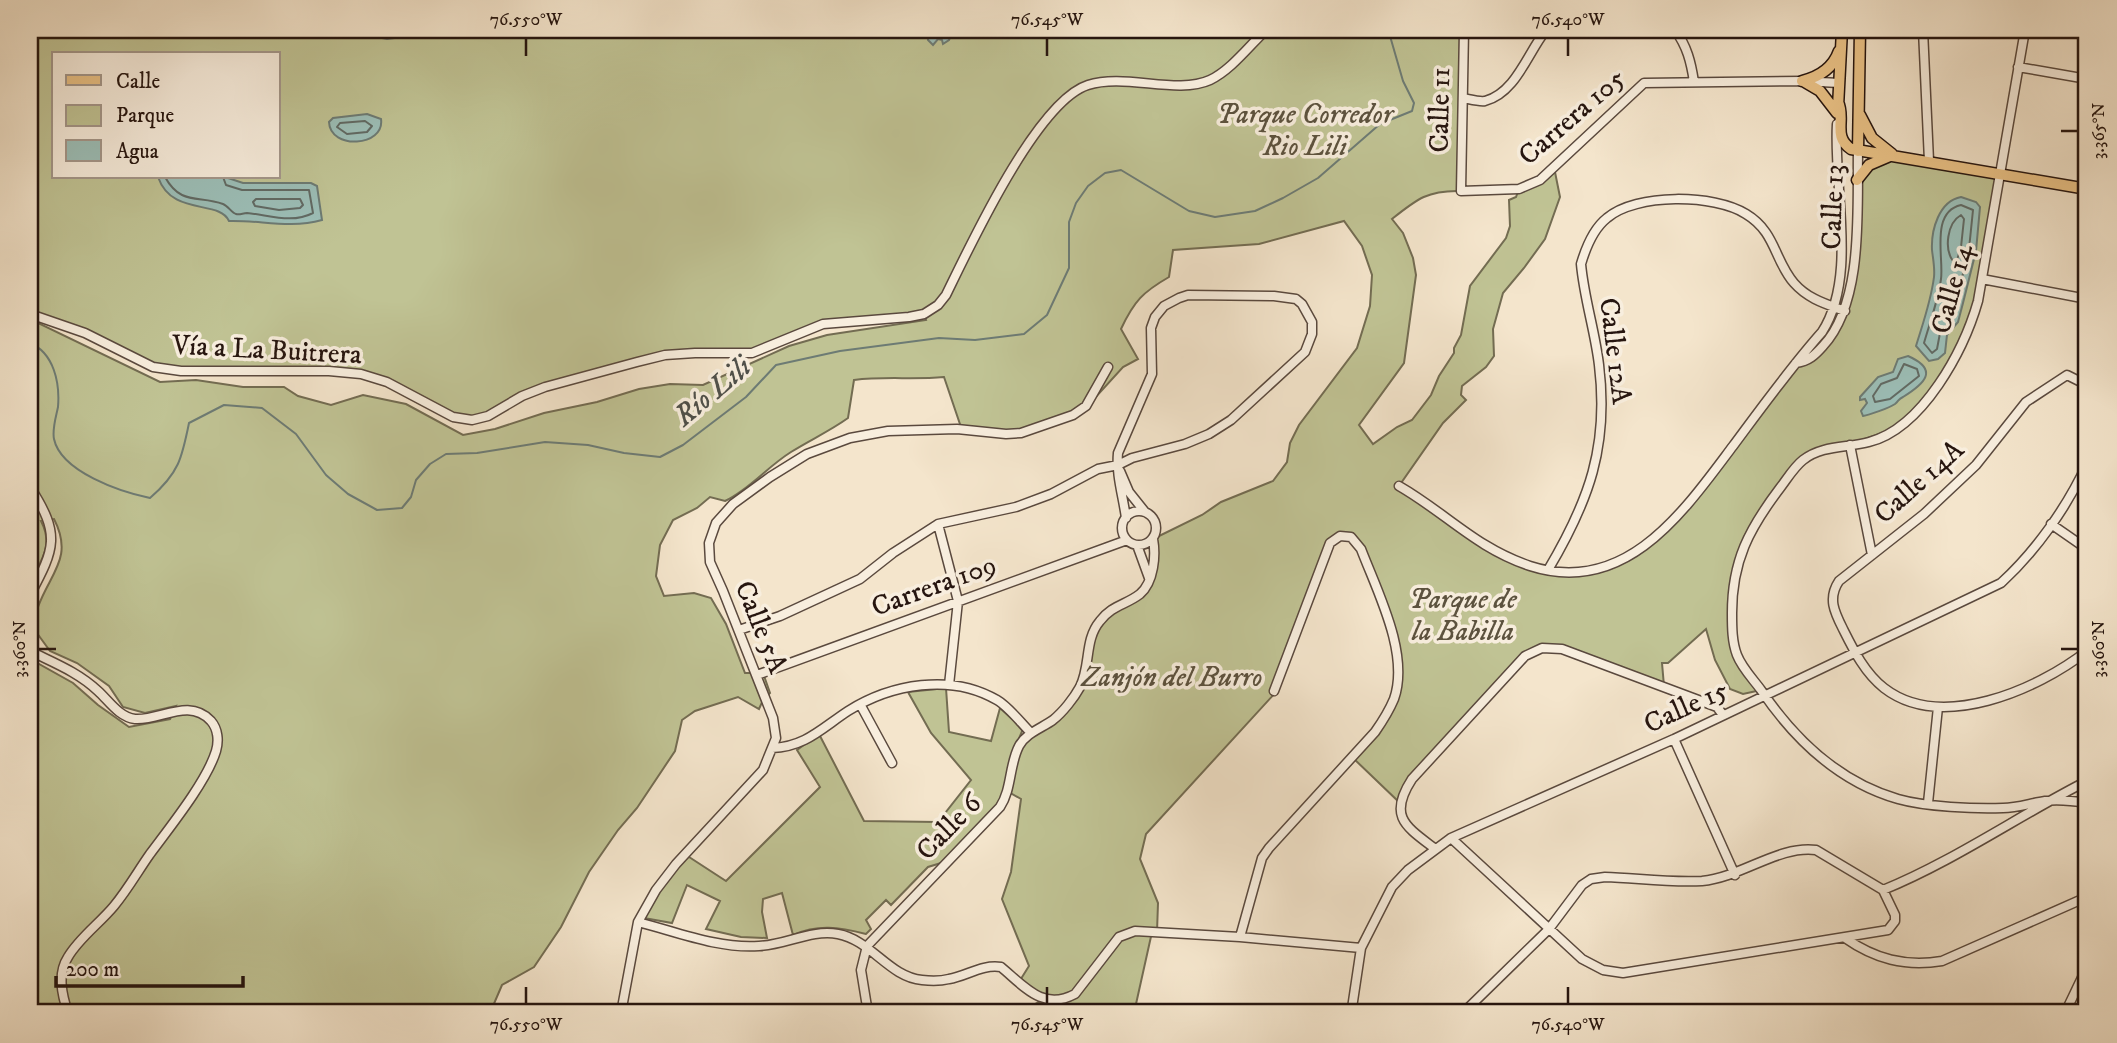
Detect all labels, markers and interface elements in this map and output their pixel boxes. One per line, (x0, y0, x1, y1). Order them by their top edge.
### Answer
text: 76.550°W (490, 9, 563, 31)
text: 76.545°W (1011, 9, 1084, 31)
text: 76.540°W (1531, 9, 1605, 31)
legend (52, 52, 280, 178)
street label: Carrera 105 (1511, 61, 1633, 173)
street label: Calle 11 (1422, 67, 1458, 153)
text: Calle (116, 69, 160, 95)
park label: Parque Corredor Rio Lili (1217, 97, 1395, 164)
text: Parque (116, 103, 174, 129)
text: 3.365°N (2088, 103, 2110, 159)
text: Agua (116, 139, 159, 165)
street label: Calle 13 (1814, 164, 1852, 250)
street label: Calle 14 (1923, 240, 1981, 338)
street label: Calle 12A (1591, 296, 1639, 407)
street label: Vía a La Buitrera (170, 328, 363, 372)
water label: Río Lili (666, 348, 761, 436)
street label: Calle 14A (1867, 432, 1972, 531)
street label: Carrera 109 (867, 547, 1001, 625)
street label: Calle 5A (727, 576, 796, 679)
park label: Parque de la Babilla (1409, 582, 1518, 649)
text: 3.360°N (9, 620, 31, 678)
text: 3.360°N (2088, 620, 2110, 678)
park label: Zanjón del Burro (1079, 660, 1263, 695)
street label: Calle 15 (1638, 672, 1734, 742)
street label: Calle 6 (909, 785, 990, 868)
scale bar (56, 945, 243, 989)
text: 200 m (66, 957, 119, 983)
text: 76.550°W (490, 1014, 563, 1036)
text: 76.545°W (1011, 1014, 1084, 1036)
text: 76.540°W (1531, 1014, 1605, 1036)

